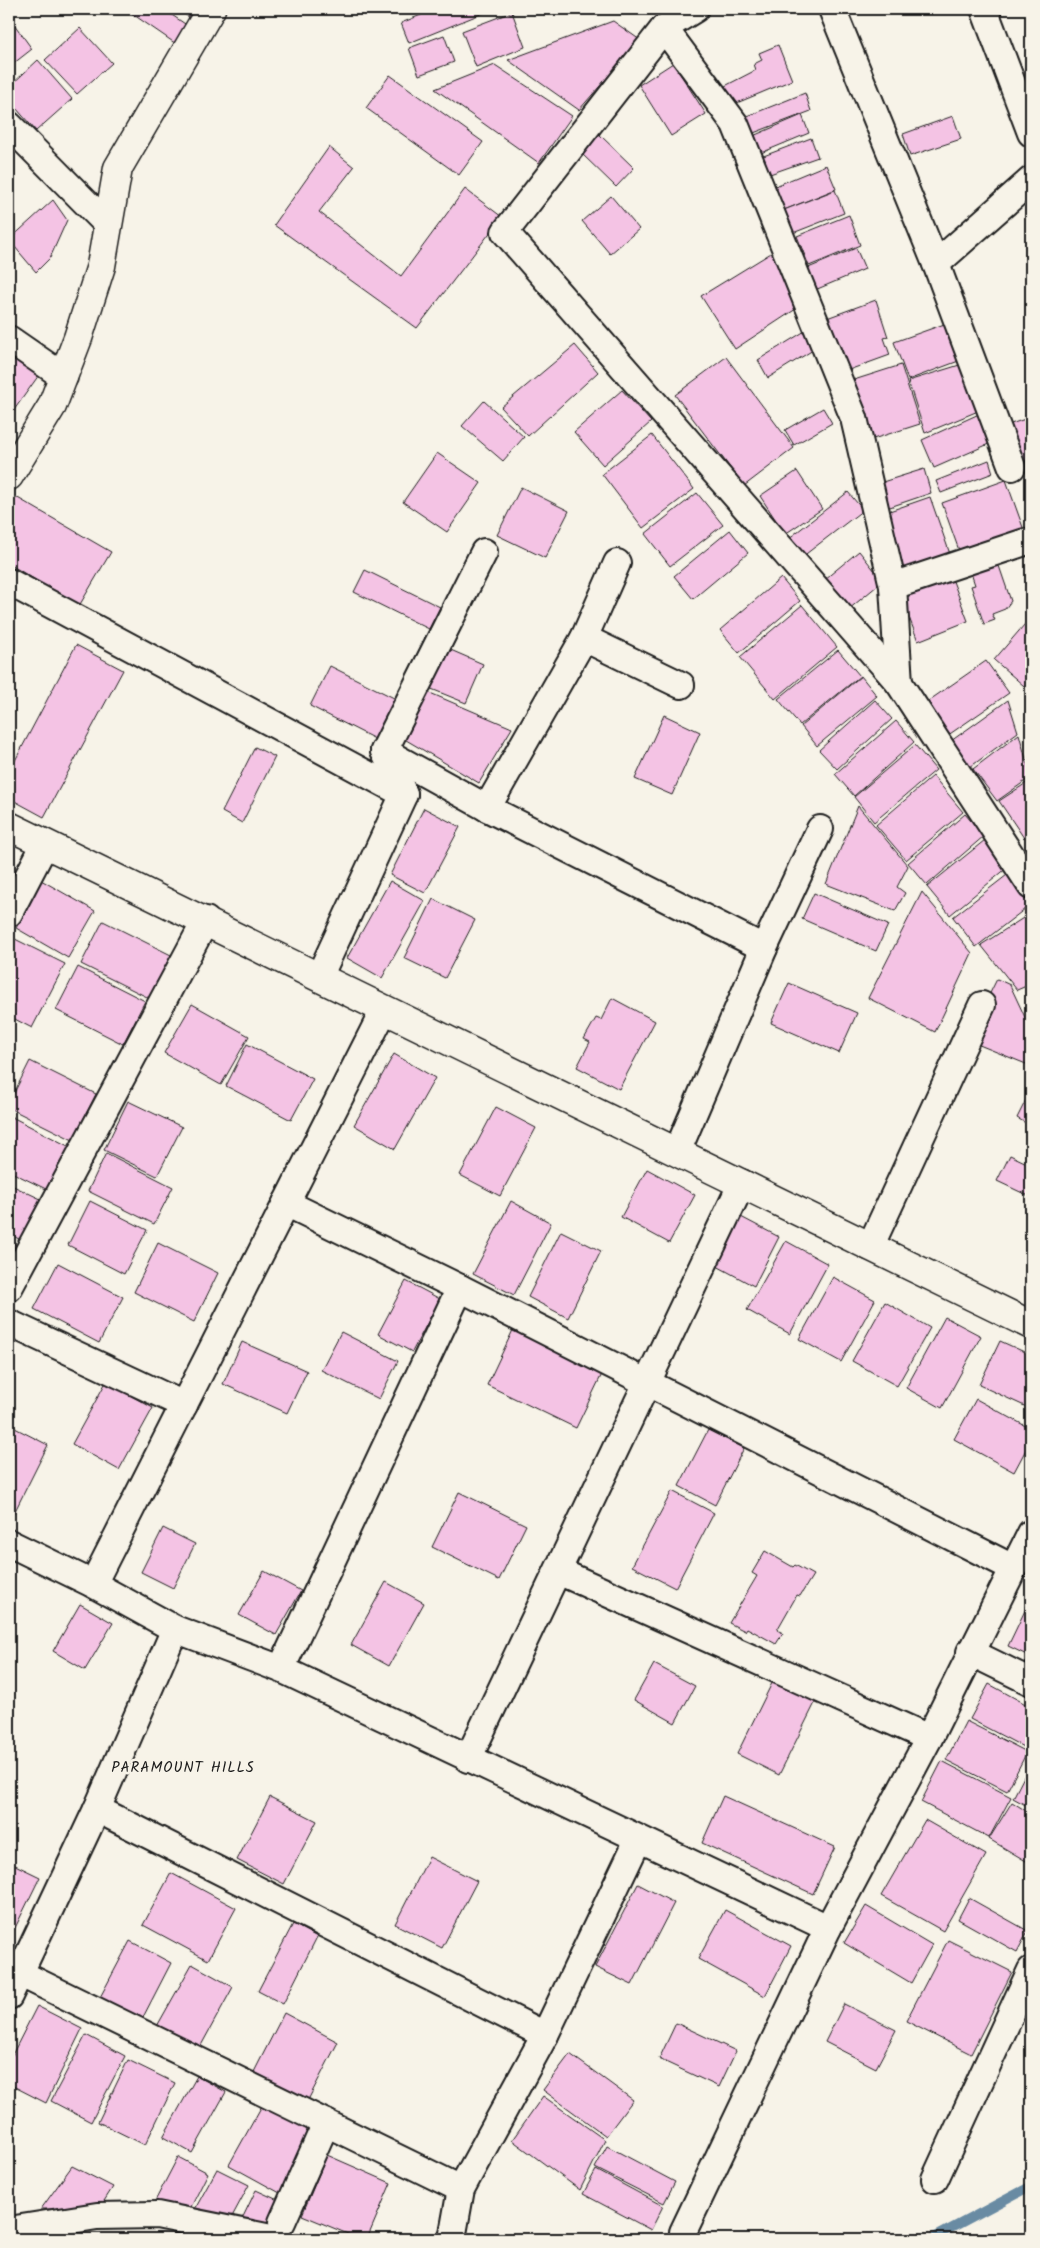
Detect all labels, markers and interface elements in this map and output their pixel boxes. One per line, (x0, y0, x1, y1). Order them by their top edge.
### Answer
district label: PARAMOUNT HILLS (111, 1756, 255, 1780)

